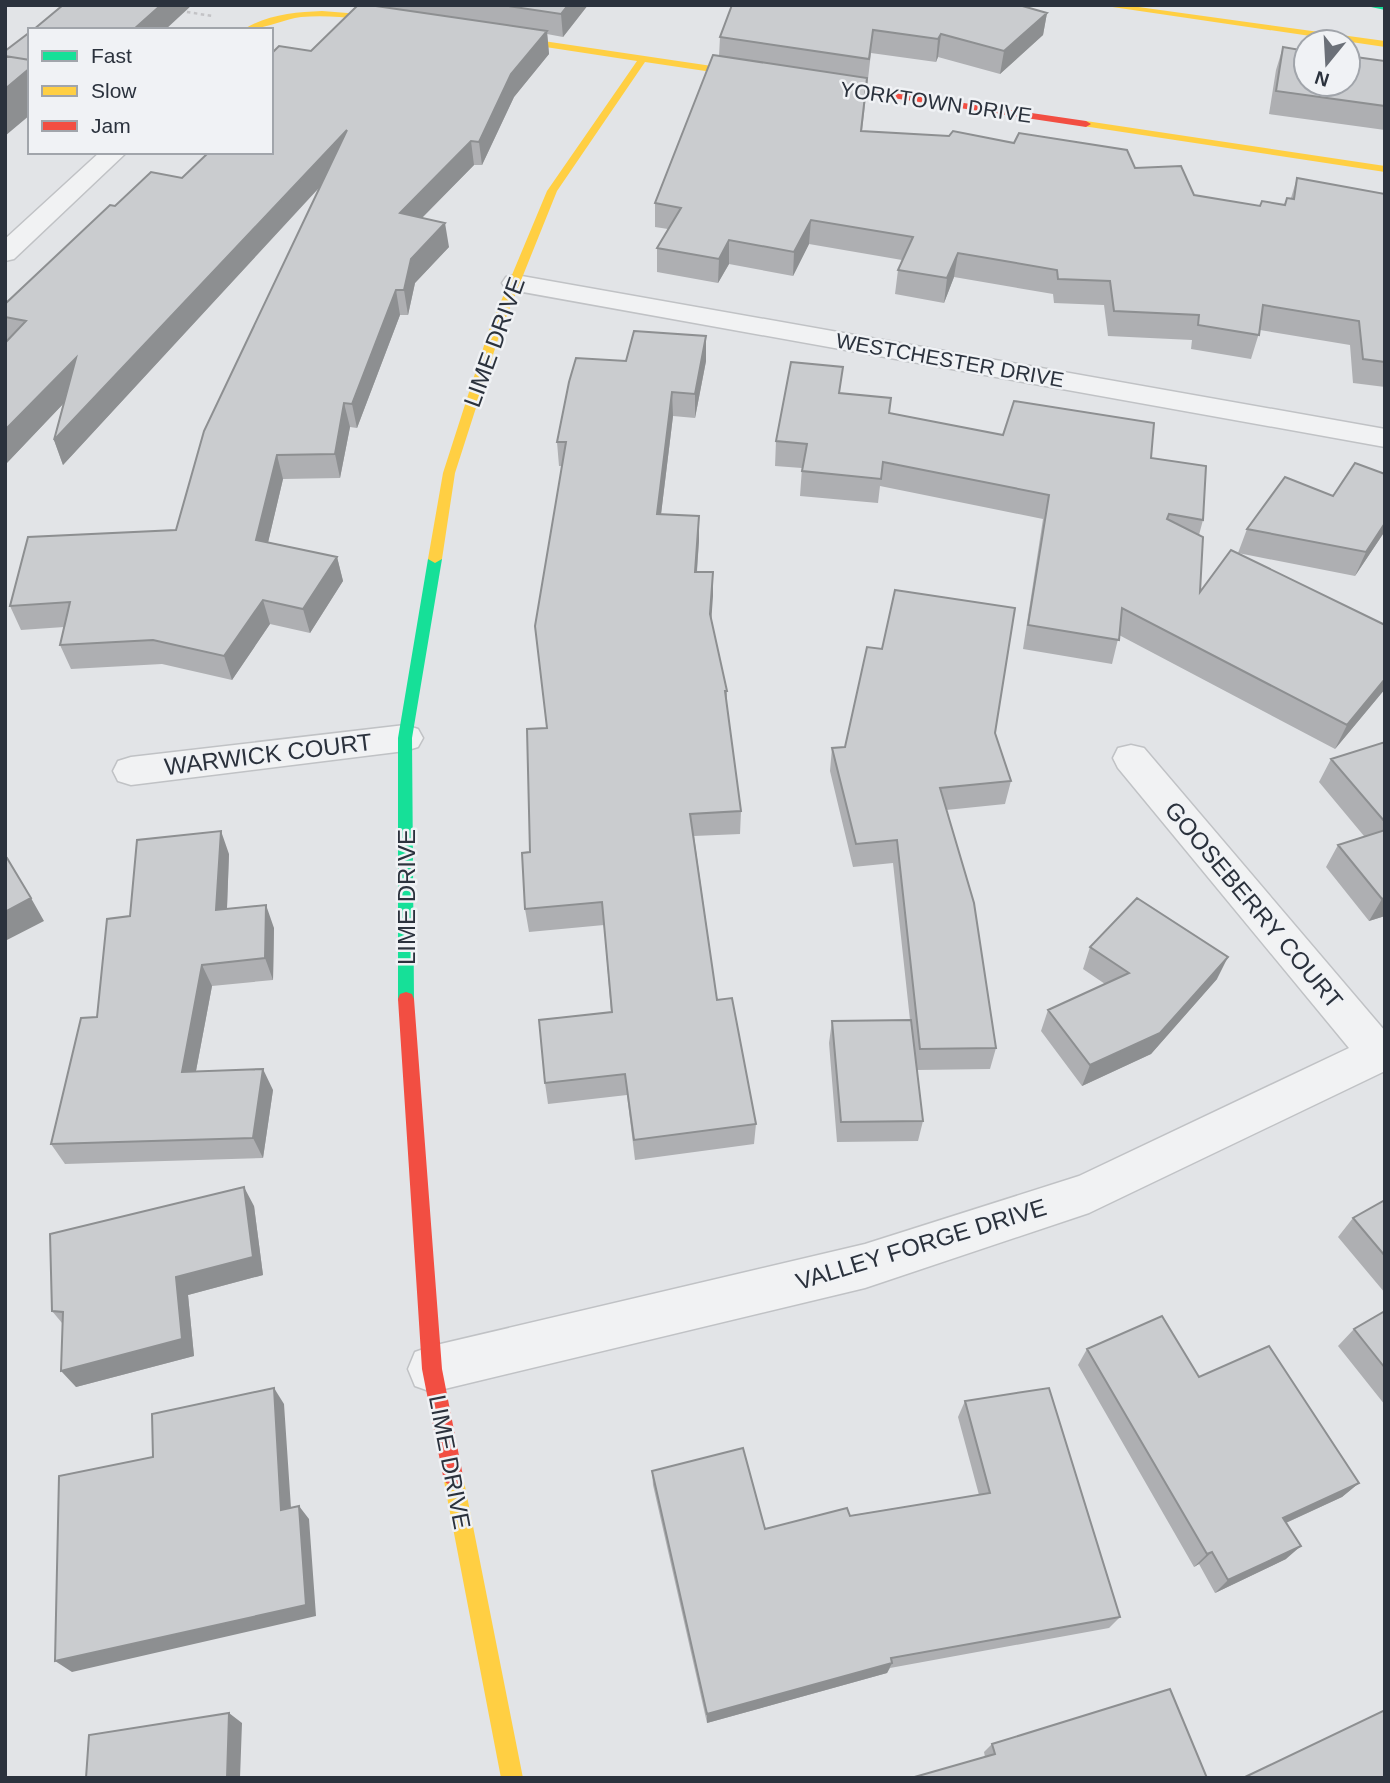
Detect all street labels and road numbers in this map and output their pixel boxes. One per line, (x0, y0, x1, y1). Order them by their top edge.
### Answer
street label: YORKTOWN DRIVE (839, 77, 1033, 127)
street label: LIME DRIVE (458, 273, 530, 411)
street label: WESTCHESTER DRIVE (834, 329, 1066, 391)
street label: WARWICK COURT (163, 728, 374, 780)
street label: GOOSEBERRY COURT (1160, 796, 1349, 1014)
street label: LIME DRIVE (393, 829, 420, 965)
street label: VALLEY FORGE DRIVE (792, 1193, 1050, 1295)
street label: LIME DRIVE (424, 1393, 476, 1531)

